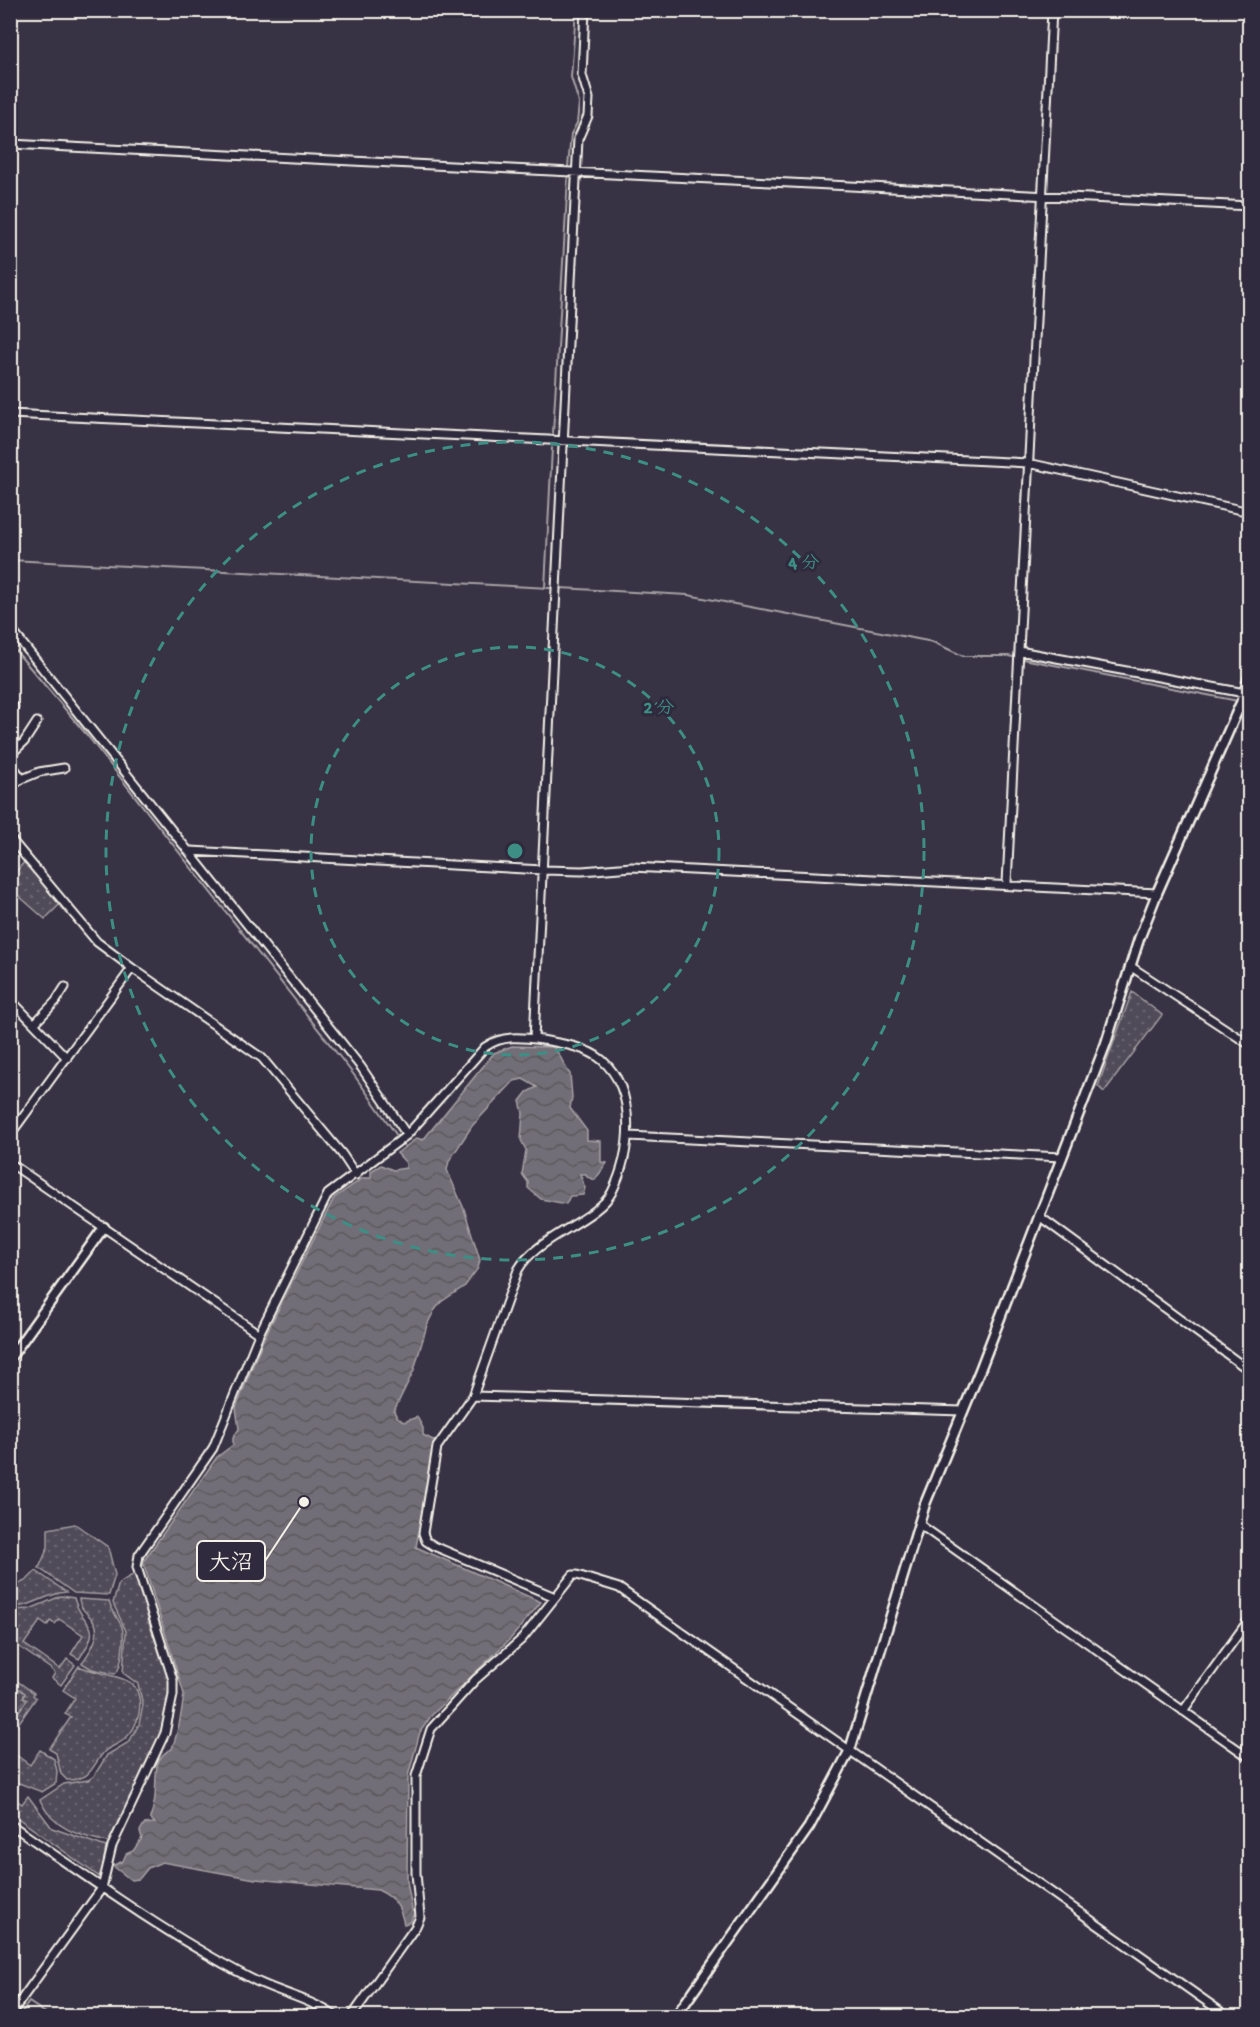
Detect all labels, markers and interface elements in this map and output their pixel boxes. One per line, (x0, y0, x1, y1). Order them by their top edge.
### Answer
text: 4 分 (788, 553, 819, 575)
text: 2 分 (643, 698, 675, 720)
centre of rings (505, 841, 525, 861)
callout: 大沼 (197, 1541, 265, 1581)
text: 大沼 (209, 1551, 253, 1578)

